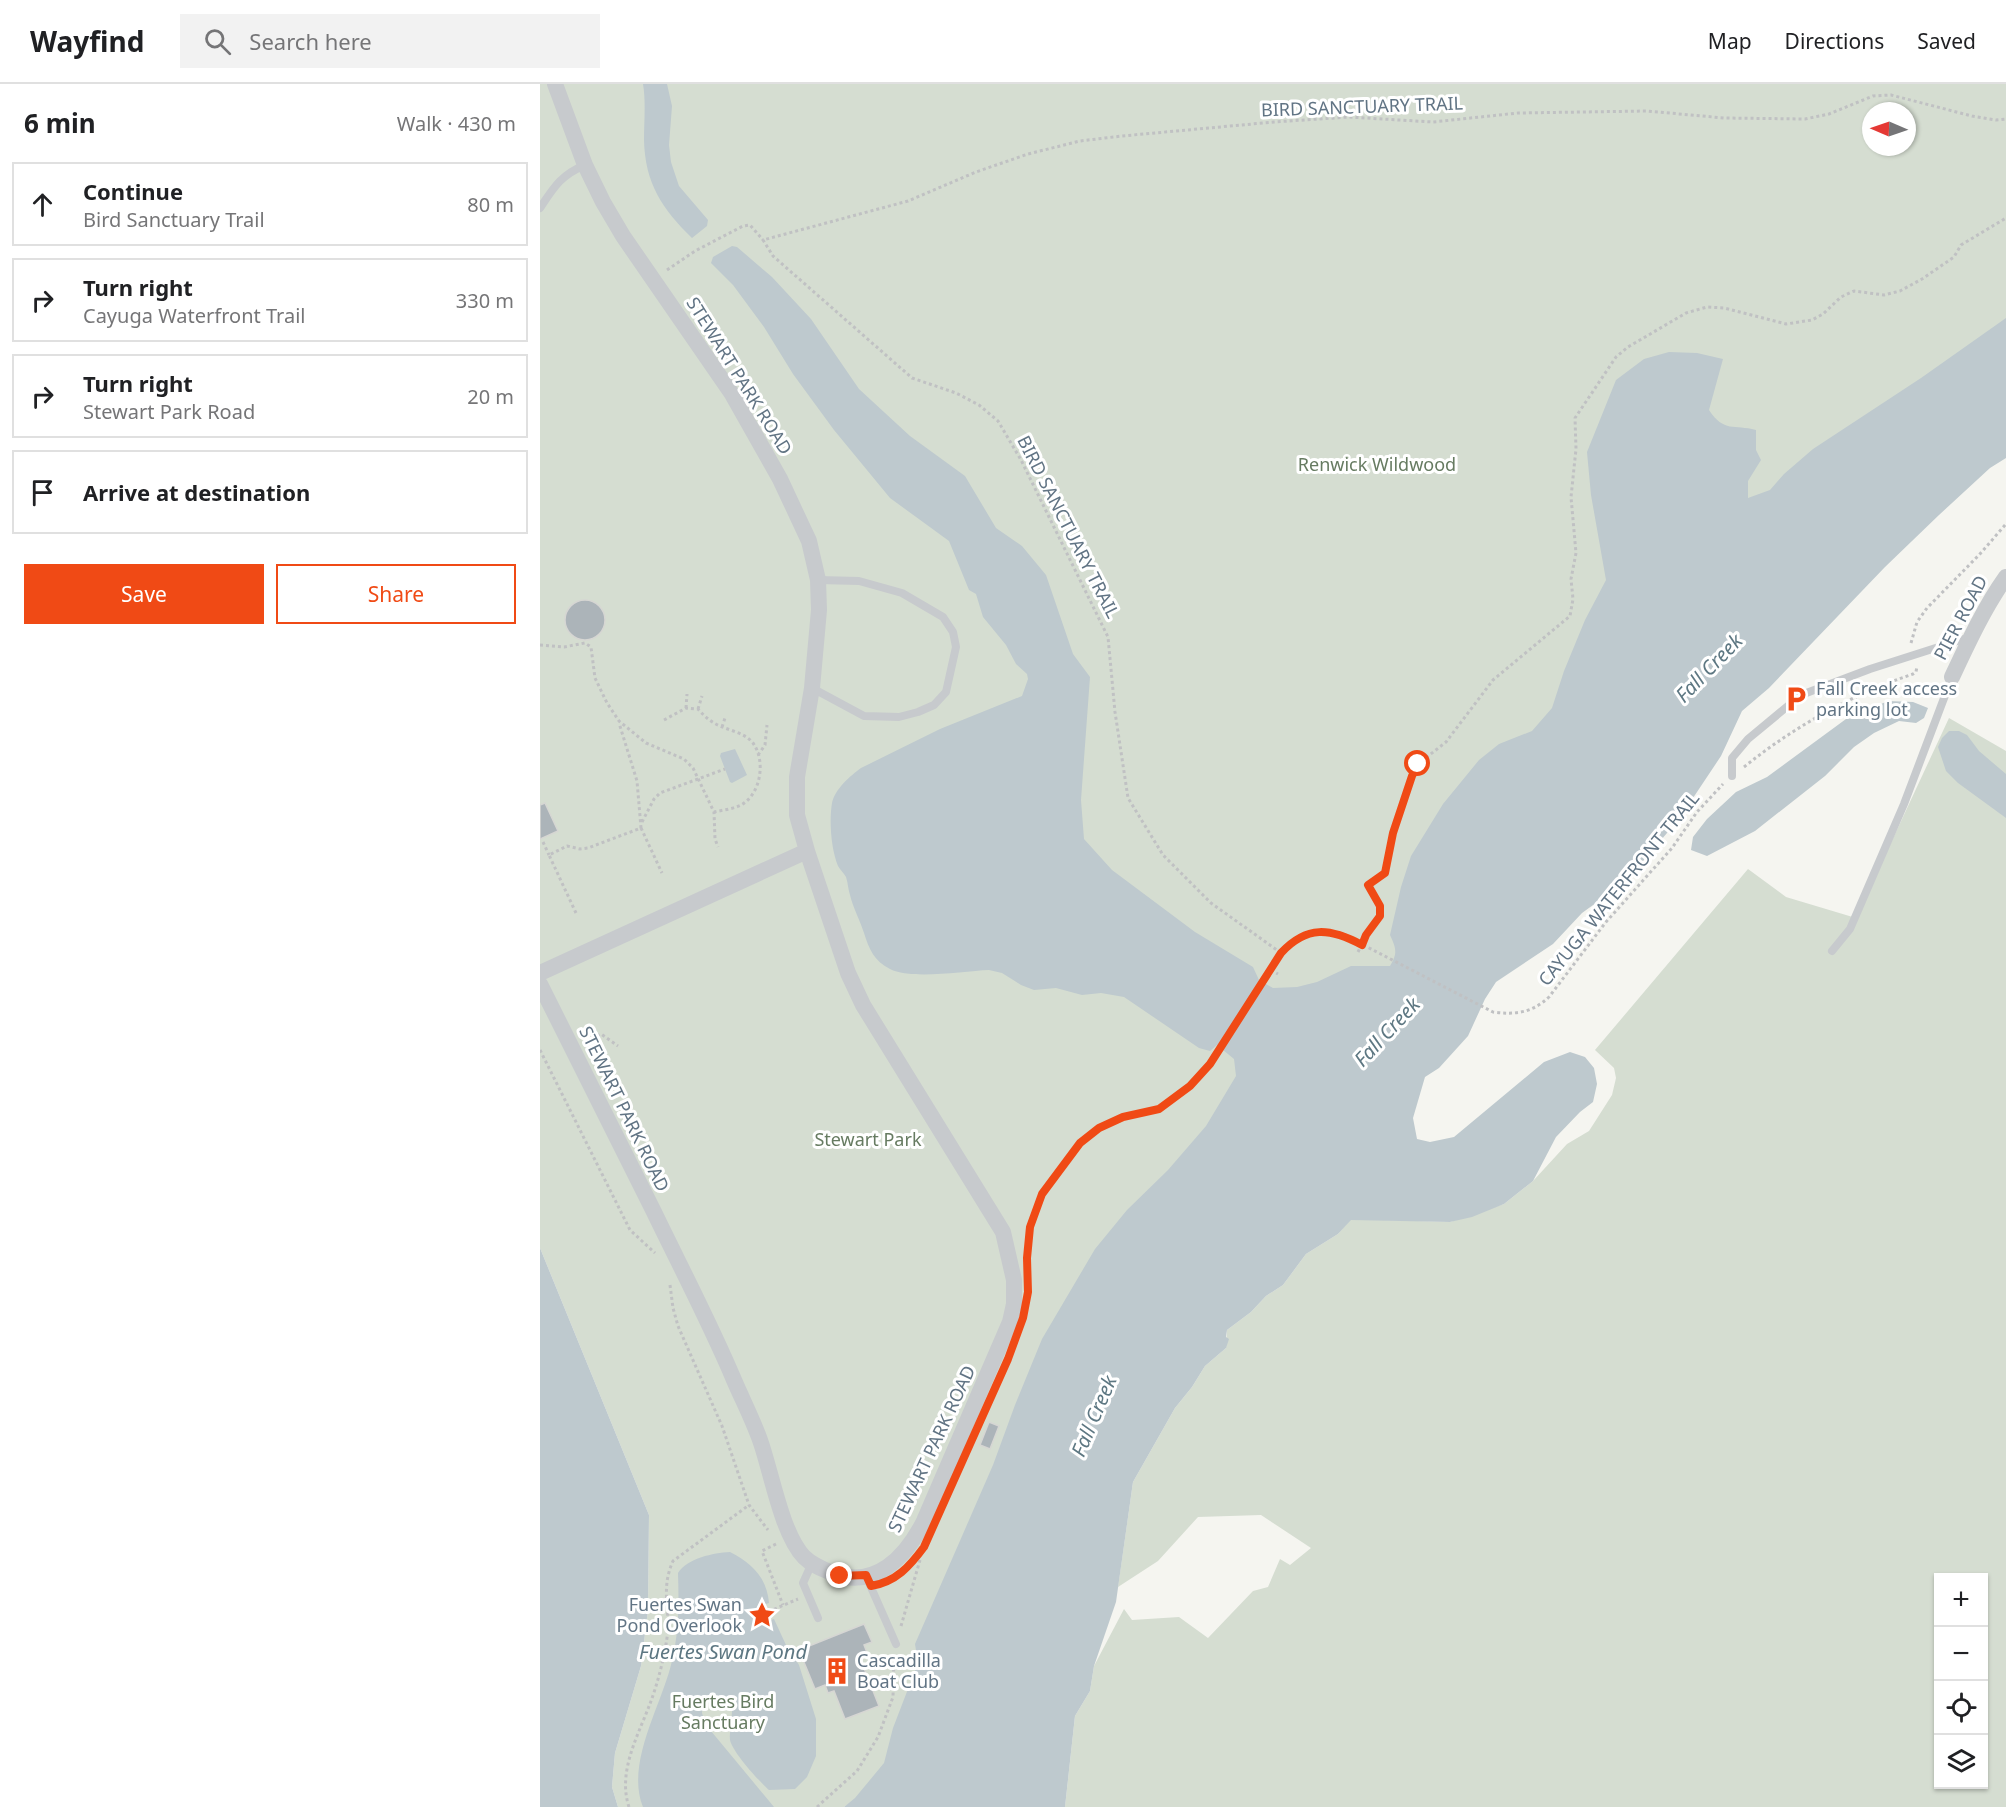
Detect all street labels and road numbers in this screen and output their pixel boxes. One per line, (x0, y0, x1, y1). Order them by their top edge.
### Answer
street label: BIRD SANCTUARY TRAIL (1261, 90, 1463, 122)
street label: STEWART PARK ROAD (682, 292, 798, 459)
street label: BIRD SANCTUARY TRAIL (1012, 431, 1125, 622)
street label: PIER ROAD (1928, 571, 1992, 664)
street label: CAYUGA WATERFRONT TRAIL (1532, 786, 1704, 990)
street label: STEWART PARK ROAD (574, 1022, 675, 1195)
street label: STEWART PARK ROAD (882, 1361, 980, 1536)

